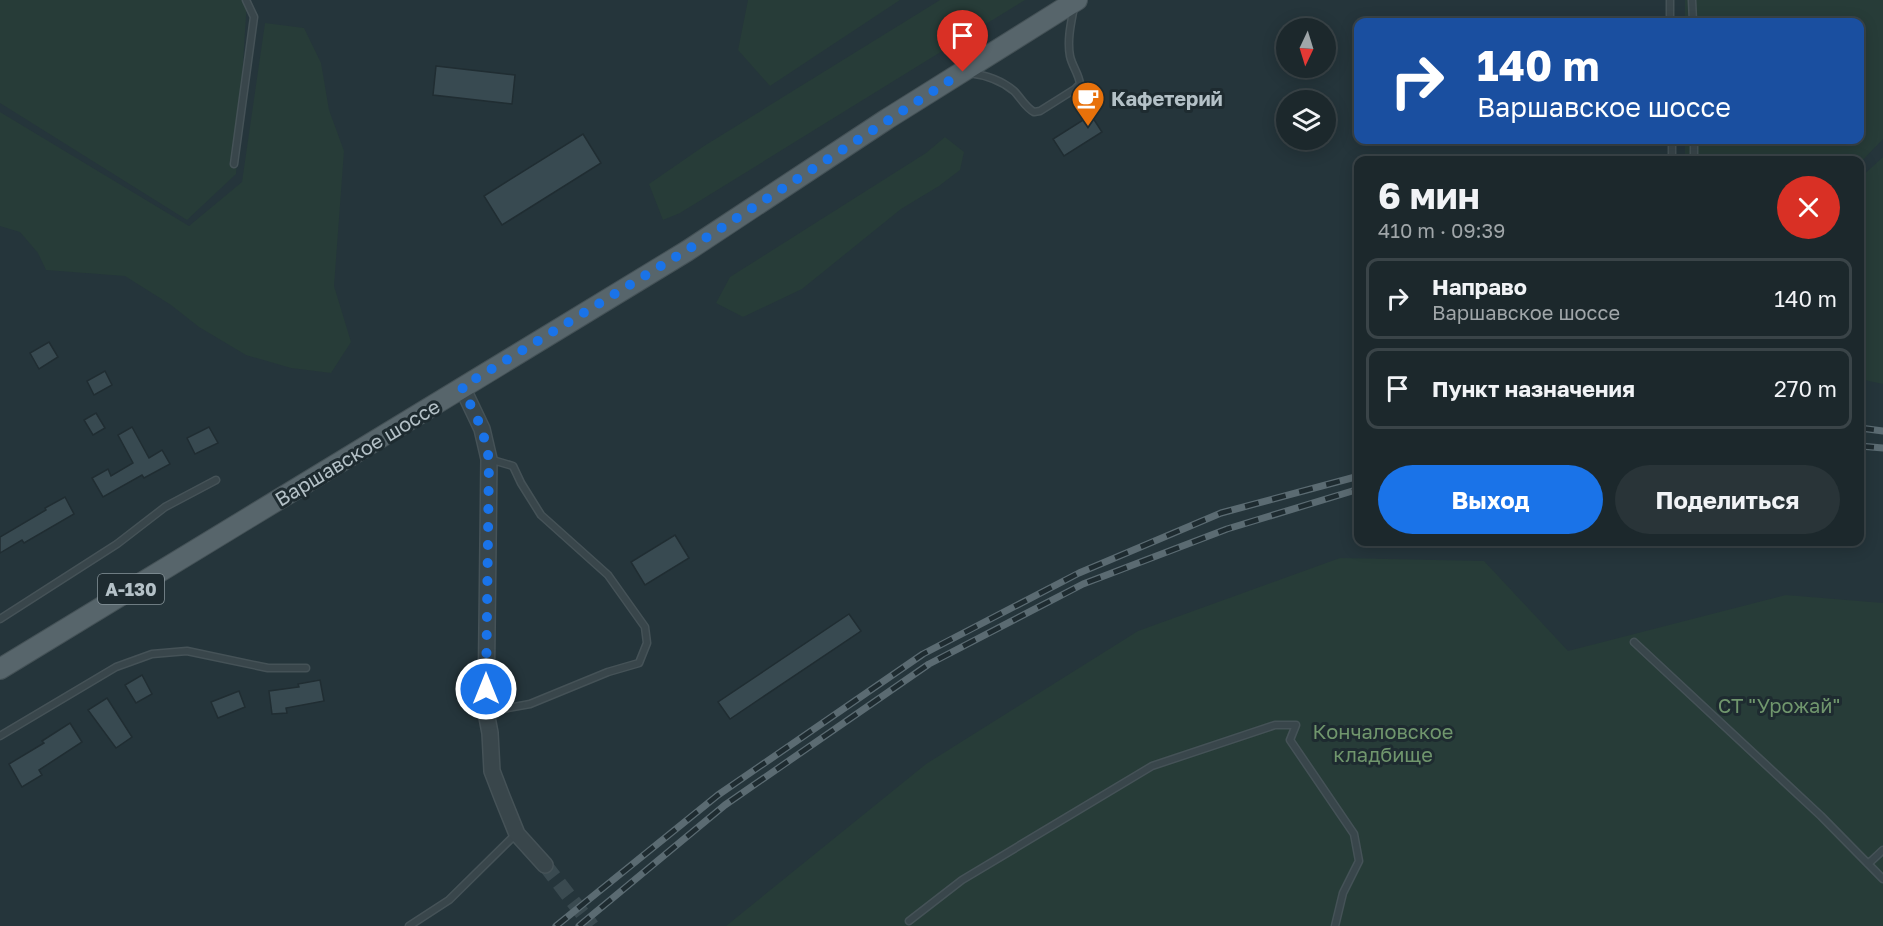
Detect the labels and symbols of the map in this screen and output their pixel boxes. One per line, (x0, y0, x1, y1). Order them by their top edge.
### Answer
pin (937, 10, 988, 72)
north arrow (1276, 18, 1336, 78)
cafe icon: Кафетерий (1070, 80, 1106, 127)
place label: Кафетерий (1111, 86, 1223, 110)
street label: Варшавское шоссе (270, 393, 444, 511)
road number: А-130 (98, 574, 164, 604)
position arrow (454, 657, 518, 721)
park label: СТ "Урожай" (1718, 693, 1840, 717)
park label: Кончаловское кладбище (1313, 719, 1453, 766)

